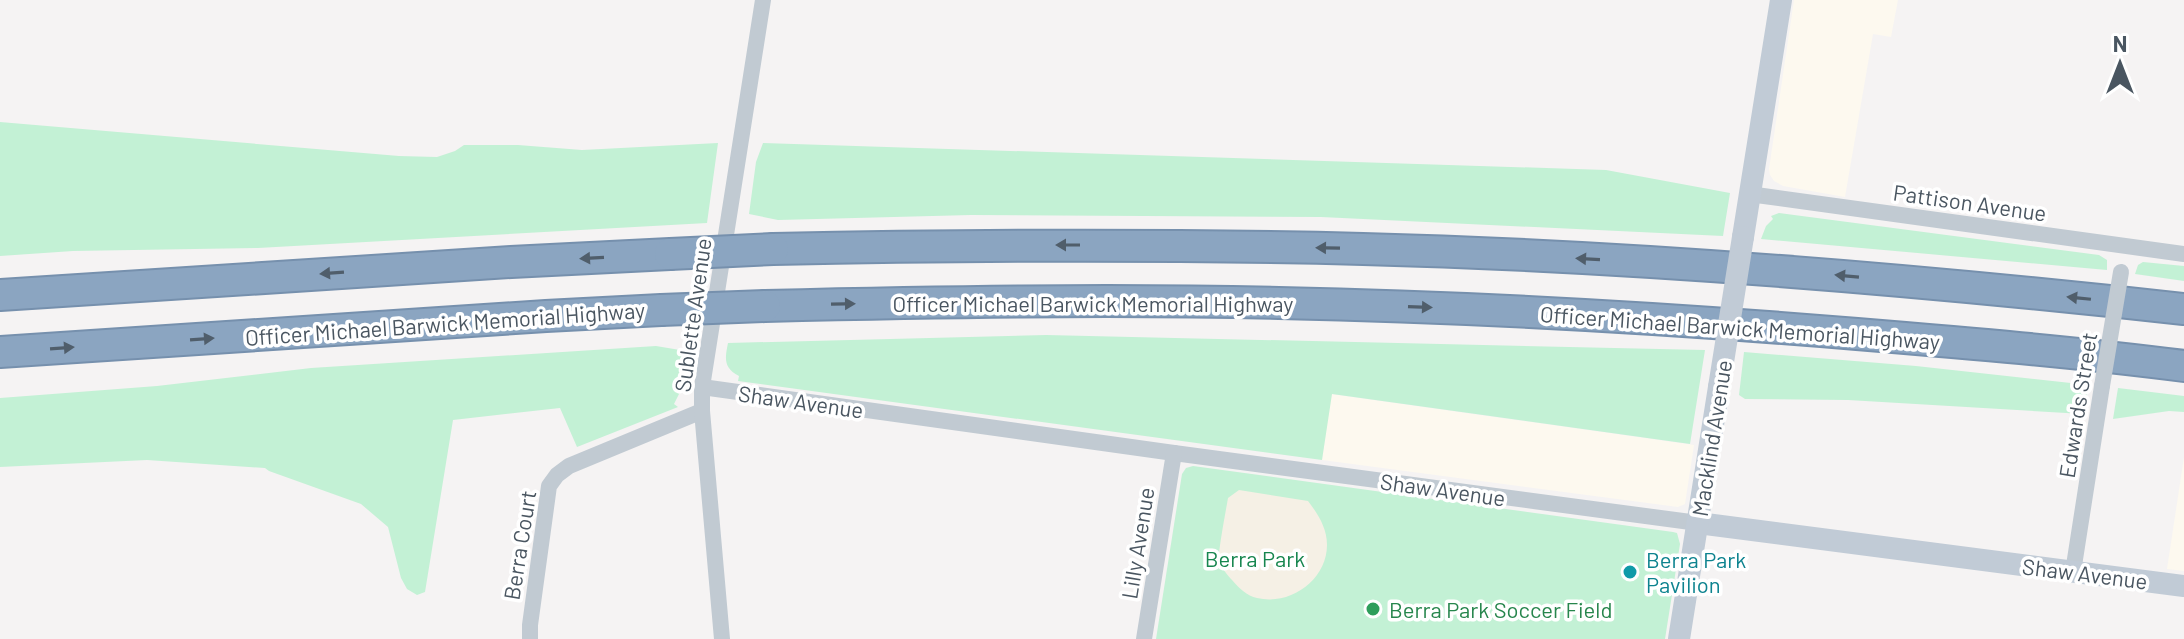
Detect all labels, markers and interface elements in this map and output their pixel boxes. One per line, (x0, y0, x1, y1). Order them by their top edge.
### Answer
north arrow (2080, 24, 2160, 104)
text: N (2113, 30, 2127, 56)
street label: Pattison Avenue (1892, 178, 2048, 226)
street label: Sublette Avenue (668, 236, 716, 394)
one-way arrow (1055, 239, 1080, 251)
one-way arrow (1315, 242, 1340, 254)
one-way arrow (579, 251, 604, 264)
one-way arrow (1575, 252, 1600, 265)
one-way arrow (319, 267, 344, 280)
one-way arrow (1835, 270, 1860, 283)
street label: Officer Michael Barwick Memorial Highway (893, 290, 1293, 316)
one-way arrow (2066, 291, 2091, 304)
street label: Officer Michael Barwick Memorial Highway (244, 296, 646, 350)
one-way arrow (831, 298, 856, 311)
street label: Officer Michael Barwick Memorial Highway (1539, 300, 1941, 354)
one-way arrow (1408, 301, 1433, 314)
street label: Edwards Street (2053, 330, 2101, 480)
one-way arrow (190, 332, 215, 345)
one-way arrow (50, 341, 75, 354)
street label: Macklind Avenue (1686, 358, 1736, 518)
street label: Shaw Avenue (737, 379, 865, 423)
street label: Shaw Avenue (1379, 467, 1507, 511)
street label: Lilly Avenue (1115, 485, 1159, 601)
street label: Berra Court (498, 488, 540, 602)
park label: Berra Park (1205, 545, 1305, 571)
place label: Berra Park Pavilion (1646, 546, 1746, 597)
street label: Shaw Avenue (2021, 552, 2149, 594)
marker: Berra Park Pavilion (1621, 563, 1639, 581)
place label: Berra Park Soccer Field (1389, 596, 1612, 622)
marker: Berra Park Soccer Field (1364, 600, 1382, 618)

